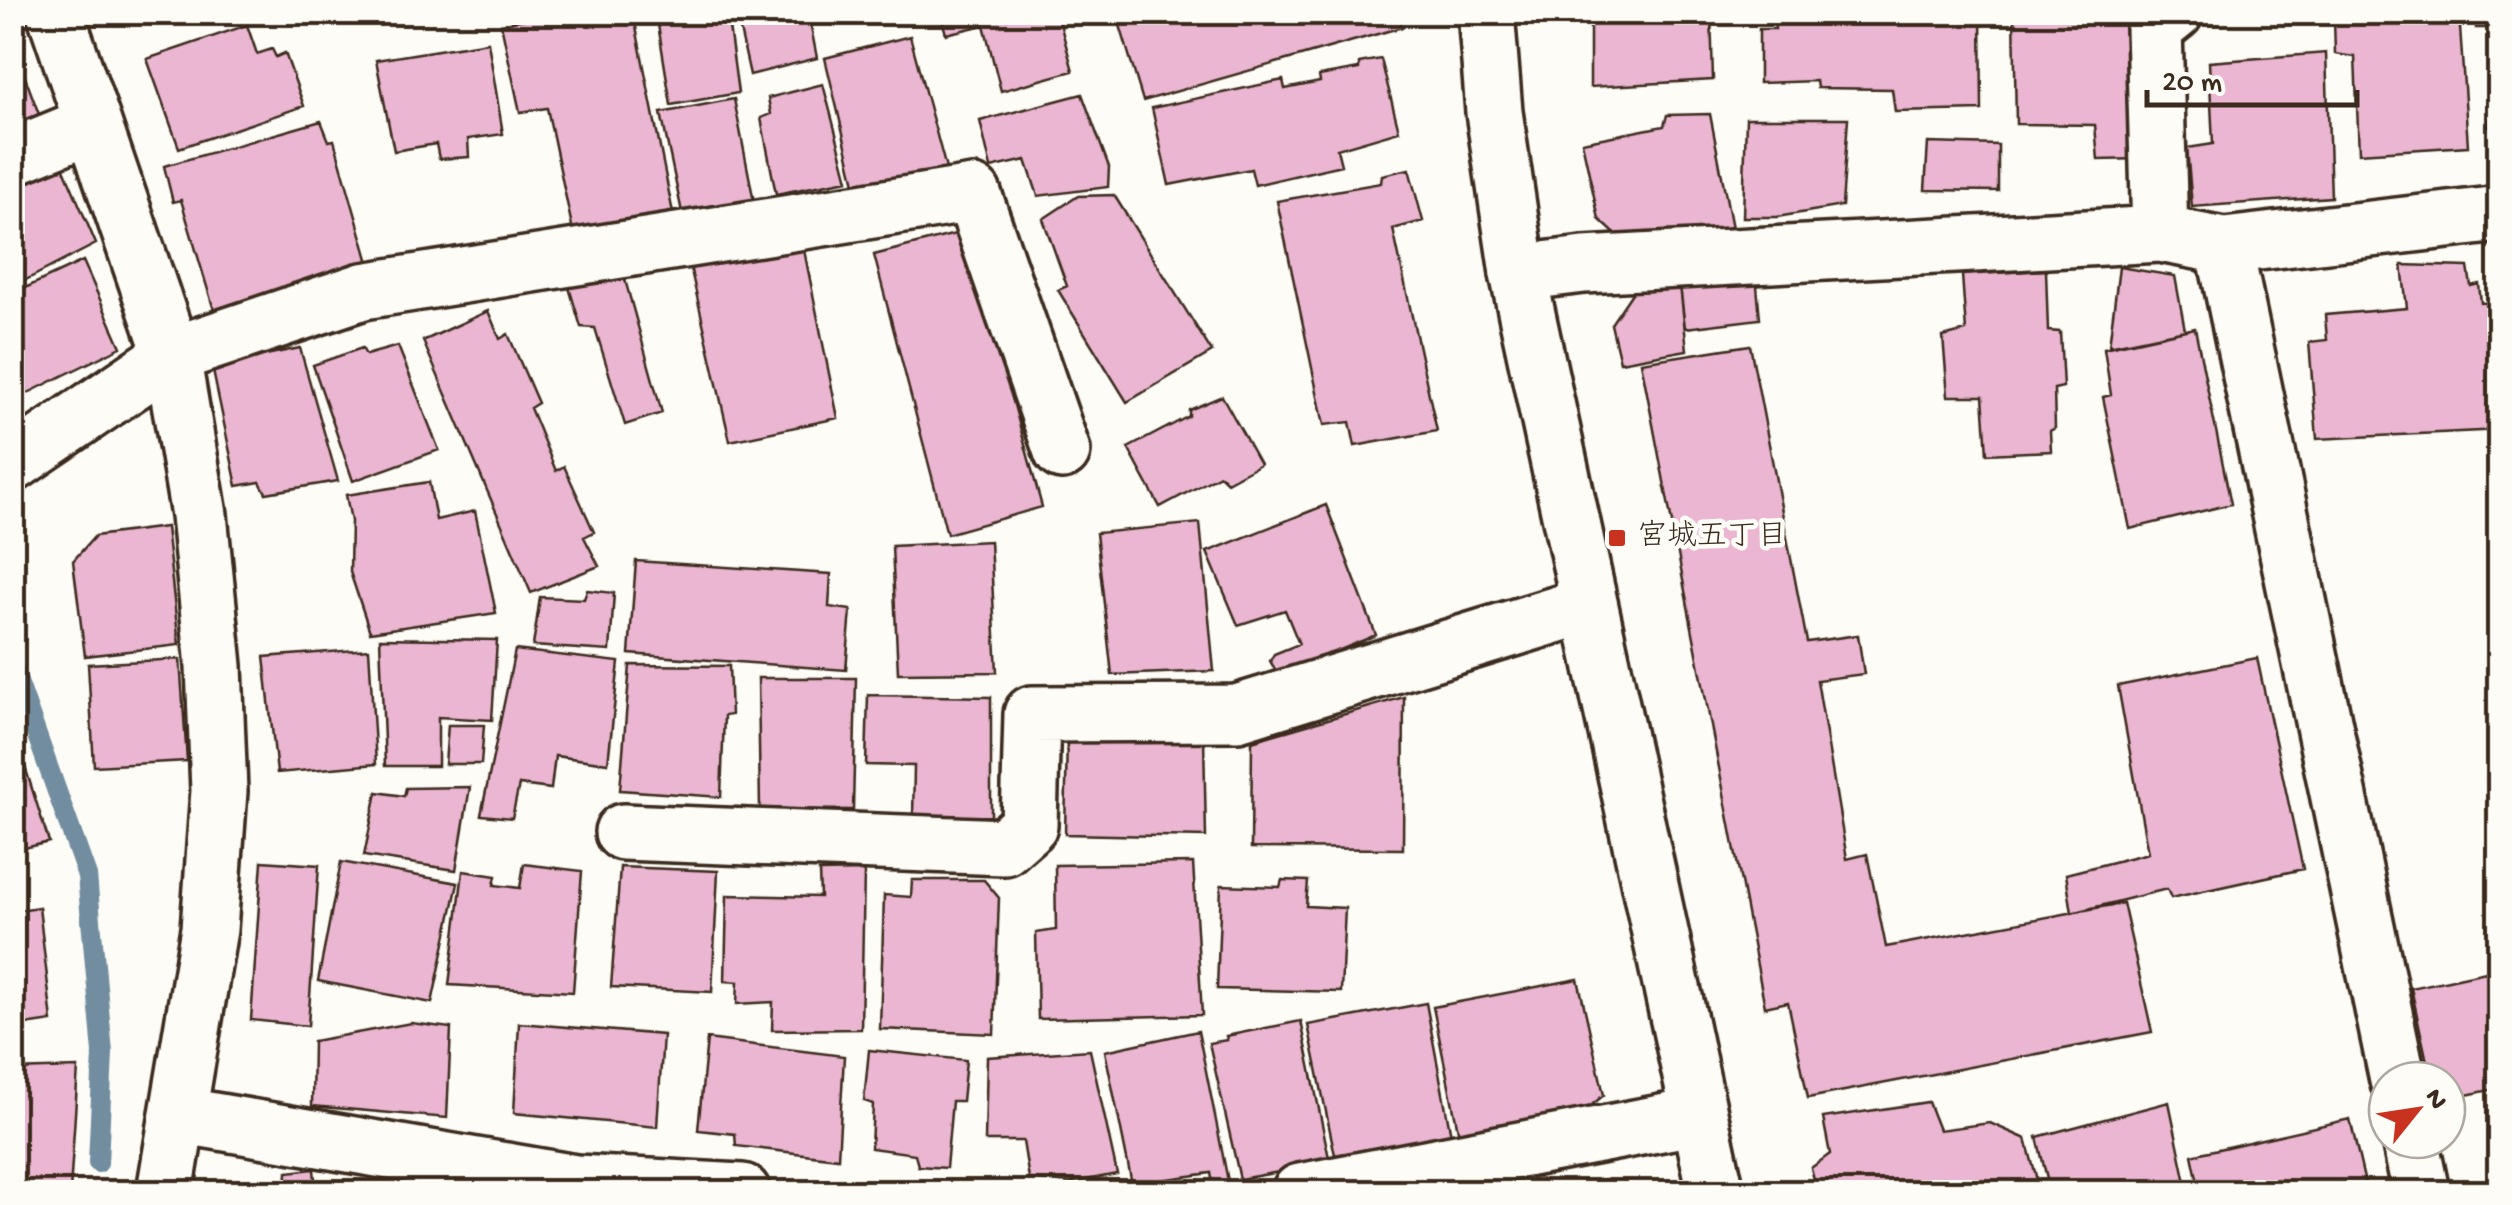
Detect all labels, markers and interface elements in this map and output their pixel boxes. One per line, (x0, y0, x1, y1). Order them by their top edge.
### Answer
scale bar (2147, 45, 2357, 107)
text: 20 m (2162, 67, 2222, 102)
place label: 宮城五丁目 (1637, 519, 1787, 556)
marker: 宮城五丁目 (1606, 527, 1628, 549)
north arrow (2367, 1060, 2467, 1160)
text: N (2416, 1084, 2454, 1116)

